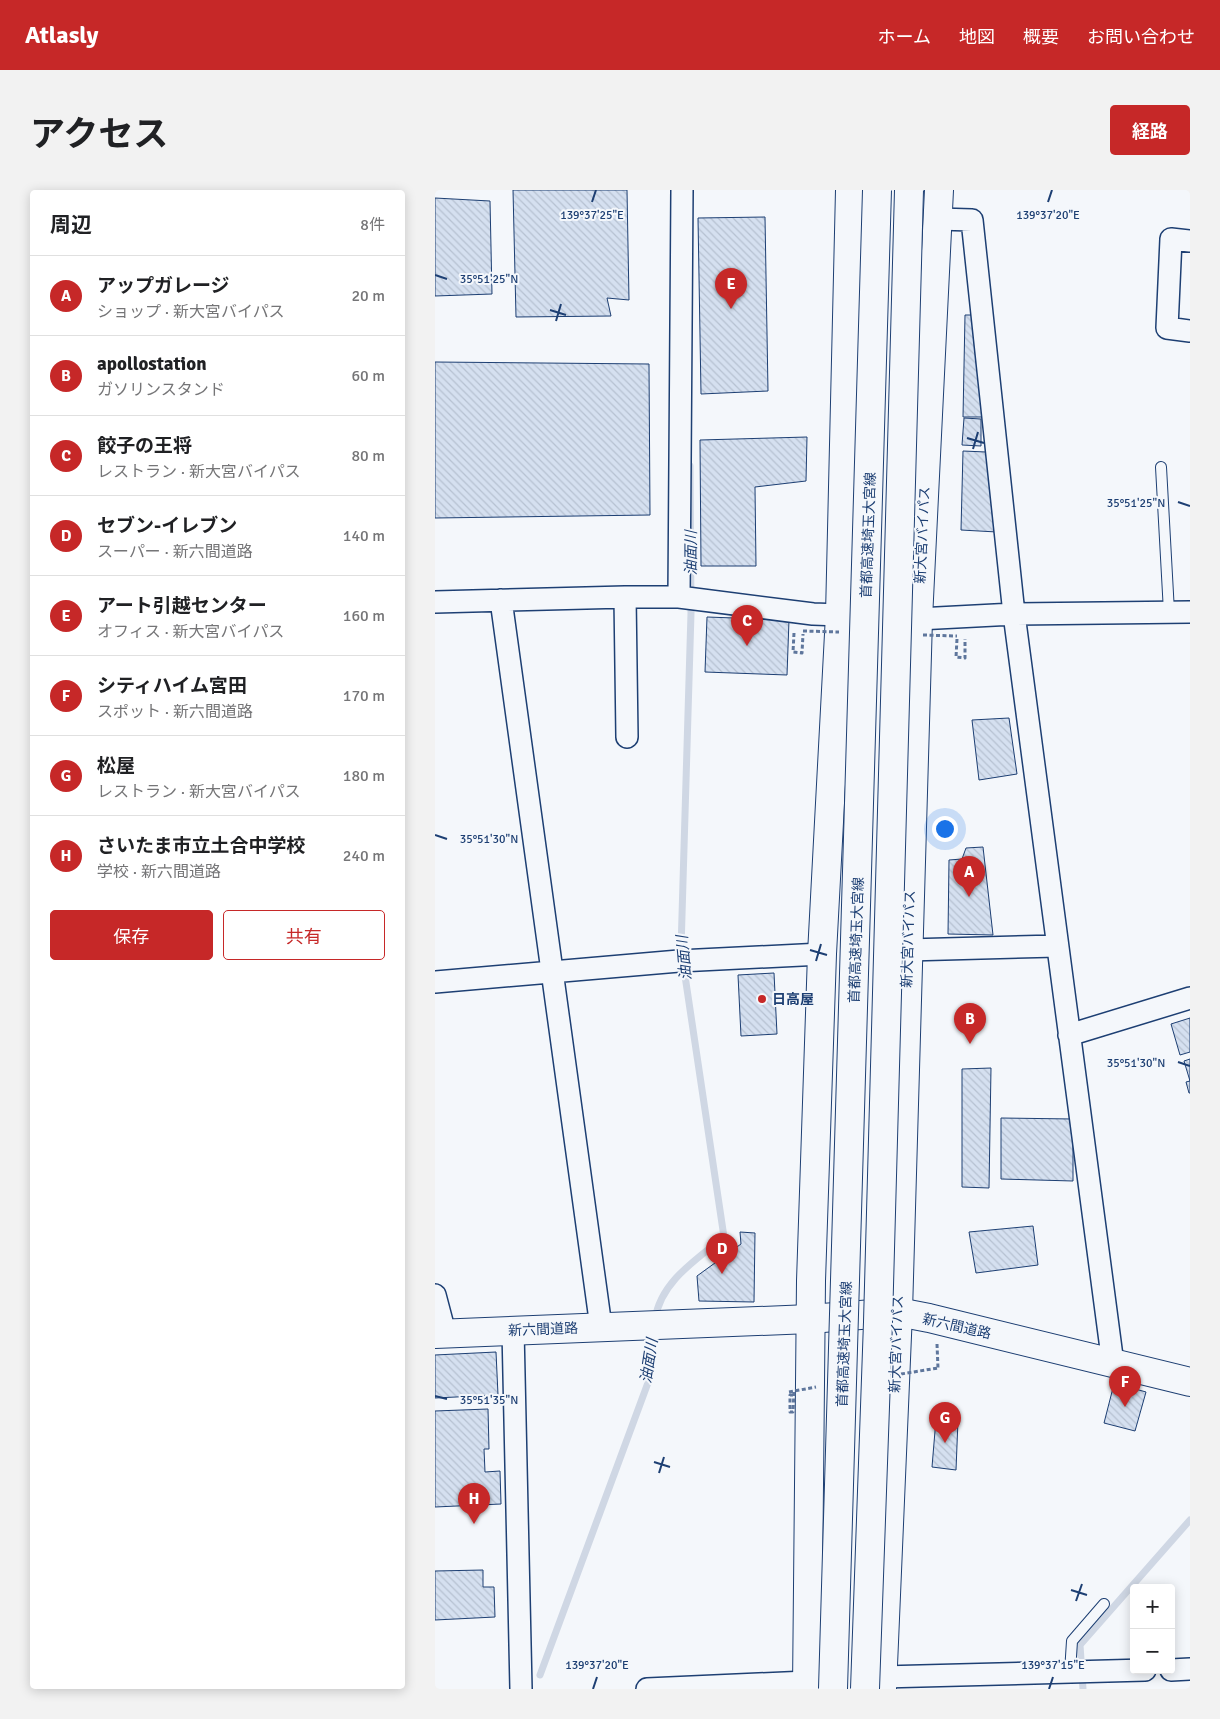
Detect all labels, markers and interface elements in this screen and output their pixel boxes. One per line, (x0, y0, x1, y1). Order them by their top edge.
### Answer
text: Atlasly (25, 20, 98, 50)
text: ホーム (878, 26, 931, 48)
text: 地図 (959, 26, 995, 48)
text: 概要 (1023, 26, 1059, 48)
text: お問い合わせ (1087, 26, 1195, 48)
button: 経路 (1110, 105, 1190, 155)
text: アクセス (30, 113, 168, 156)
text: 139°37'25"E (560, 208, 624, 223)
text: 139°37'20"E (1016, 208, 1080, 223)
text: 周辺 (50, 212, 92, 238)
text: 8件 (360, 215, 385, 235)
pin: E (715, 268, 747, 309)
text: 35°51'25"N (460, 272, 518, 287)
text: アップガレージ (97, 274, 230, 298)
text: A (61, 286, 71, 306)
text: 20 m (351, 286, 385, 306)
text: ショップ · 新大宮バイパス (97, 302, 285, 322)
text: apollostation (97, 352, 207, 376)
text: B (61, 366, 71, 386)
text: 60 m (351, 366, 385, 386)
text: ガソリンスタンド (97, 380, 225, 400)
text: 餃子の王将 (97, 434, 192, 458)
text: C (61, 446, 71, 466)
text: 80 m (351, 446, 385, 466)
text: レストラン · 新大宮バイパス (97, 462, 301, 482)
street label: 首都高速埼玉大宮線 (858, 472, 879, 598)
street label: 新大宮バイパス (911, 486, 934, 584)
text: 35°51'25"N (1107, 496, 1165, 511)
text: セブン-イレブン (97, 514, 237, 538)
text: D (61, 526, 71, 546)
text: 140 m (343, 526, 385, 546)
water label: 油面川 (682, 529, 700, 576)
text: スーパー · 新六間道路 (97, 542, 253, 562)
text: アート引越センター (97, 594, 267, 618)
pin: C (731, 605, 763, 646)
text: E (61, 606, 71, 626)
text: 160 m (343, 606, 385, 626)
text: オフィス · 新大宮バイパス (97, 622, 284, 642)
text: シティハイム宮田 (97, 674, 247, 698)
text: F (62, 686, 70, 706)
text: 170 m (343, 686, 385, 706)
text: スポット · 新六間道路 (97, 702, 253, 722)
text: 松屋 (97, 754, 135, 778)
text: G (61, 766, 71, 786)
text: 180 m (343, 766, 385, 786)
text: レストラン · 新大宮バイパス (97, 782, 301, 802)
your location (932, 816, 958, 842)
text: 35°51'30"N (460, 832, 518, 847)
text: さいたま市立土合中学校 (97, 834, 305, 858)
text: H (61, 846, 71, 866)
text: 240 m (343, 846, 385, 866)
pin: A (953, 856, 985, 897)
text: 学校 · 新六間道路 (97, 862, 221, 882)
street label: 首都高速埼玉大宮線 (846, 877, 867, 1003)
street label: 新大宮バイパス (898, 890, 919, 988)
button: 保存 (50, 910, 213, 960)
button: 共有 (223, 910, 385, 960)
water label: 油面川 (673, 933, 695, 981)
place label: 日高屋 (772, 991, 814, 1008)
marker: 日高屋 (756, 993, 768, 1005)
pin: B (954, 1003, 986, 1044)
text: 35°51'30"N (1107, 1056, 1165, 1071)
pin: D (706, 1233, 738, 1274)
street label: 首都高速埼玉大宮線 (834, 1281, 855, 1407)
street label: 新大宮バイパス (886, 1295, 907, 1393)
street label: 新六間道路 (921, 1310, 993, 1343)
street label: 新六間道路 (508, 1320, 578, 1339)
water label: 油面川 (637, 1335, 662, 1385)
pin: F (1109, 1366, 1141, 1407)
text: 35°51'35"N (460, 1393, 518, 1408)
pin: G (929, 1402, 961, 1443)
pin: H (458, 1483, 490, 1524)
map controls (1130, 1584, 1175, 1674)
button: + (1130, 1584, 1175, 1629)
button: − (1130, 1629, 1175, 1674)
text: 139°37'20"E (565, 1658, 629, 1673)
text: 139°37'15"E (1021, 1658, 1085, 1673)

